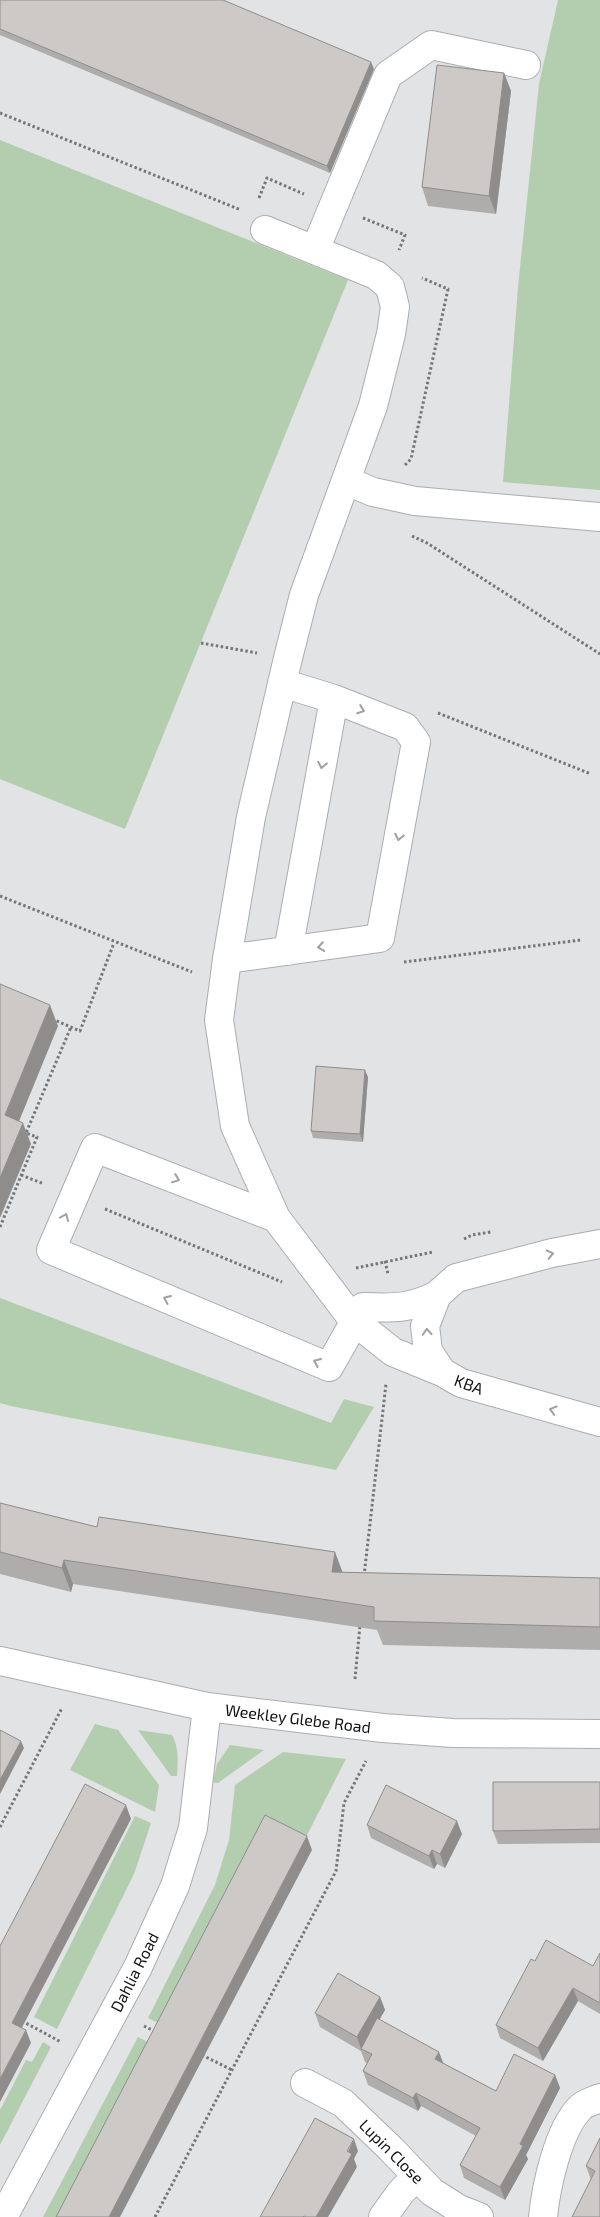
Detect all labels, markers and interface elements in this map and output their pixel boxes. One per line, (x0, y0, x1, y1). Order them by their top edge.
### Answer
one-way arrow (356, 704, 365, 714)
one-way arrow (318, 760, 328, 769)
one-way arrow (394, 833, 404, 841)
one-way arrow (317, 941, 325, 951)
one-way arrow (171, 1173, 180, 1183)
one-way arrow (59, 1213, 69, 1222)
one-way arrow (546, 1249, 555, 1260)
one-way arrow (163, 1295, 172, 1306)
one-way arrow (421, 1328, 432, 1336)
one-way arrow (313, 1358, 322, 1369)
street label: KBA (452, 1370, 486, 1398)
one-way arrow (549, 1405, 558, 1415)
street label: Weekley Glebe Road (224, 1700, 372, 1736)
street label: Dahlia Road (106, 1929, 162, 2015)
street label: Lupin Close (356, 2115, 428, 2187)

